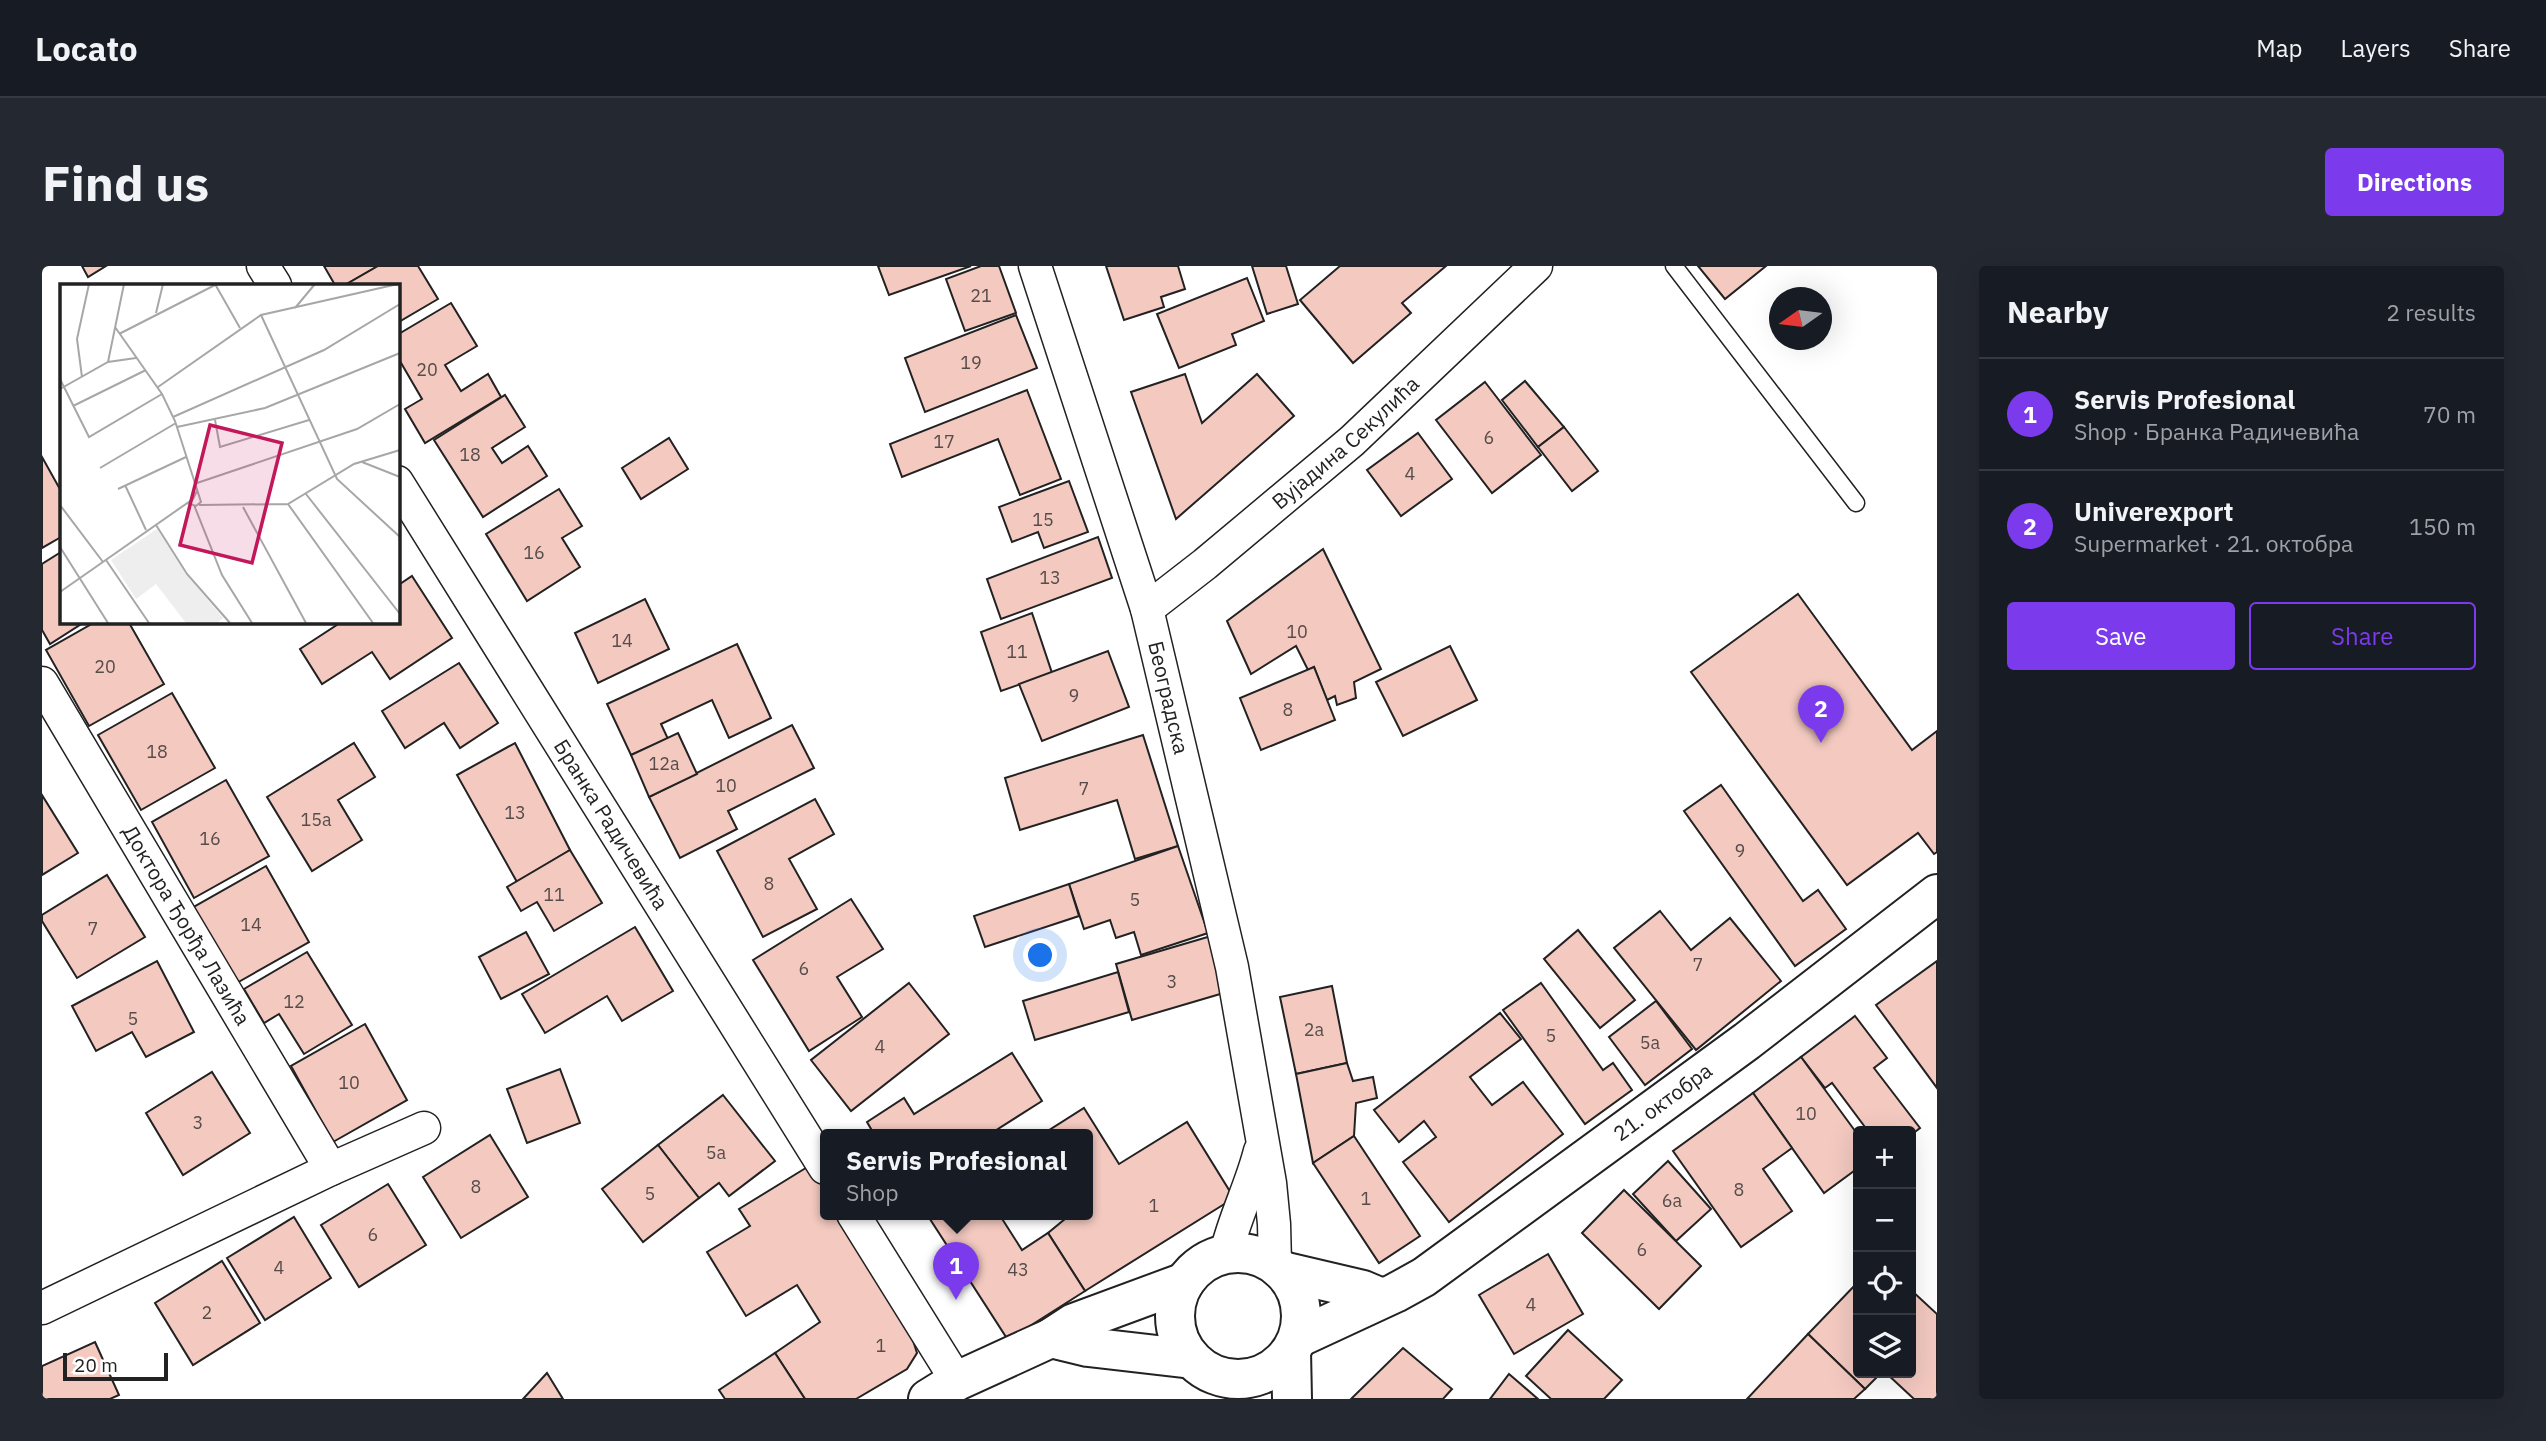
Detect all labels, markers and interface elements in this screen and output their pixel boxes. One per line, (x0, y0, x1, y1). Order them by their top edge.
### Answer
text: Locato (35, 27, 138, 70)
text: Map (2256, 32, 2303, 64)
text: Layers (2341, 32, 2411, 64)
text: Share (2449, 32, 2511, 64)
button: Directions (2325, 148, 2504, 216)
text: Find us (42, 151, 209, 214)
inset map (60, 284, 399, 623)
house number: 21 (970, 284, 992, 307)
north arrow (1769, 287, 1832, 350)
text: Nearby (2007, 292, 2109, 331)
text: 2 results (2386, 297, 2476, 327)
house number: 19 (960, 351, 982, 374)
house number: 20 (416, 358, 438, 381)
street label: Вујадина Секулића (1266, 370, 1425, 515)
text: Servis Profesional (2074, 382, 2295, 416)
text: 1 (2023, 399, 2037, 429)
text: 70 m (2423, 399, 2476, 429)
text: Shop · Бранка Радичевића (2074, 416, 2359, 446)
house number: 6 (1484, 426, 1494, 449)
house number: 17 (933, 430, 955, 453)
house number: 18 (459, 443, 481, 466)
house number: 4 (1405, 462, 1416, 485)
text: Univerexport (2074, 494, 2234, 528)
house number: 15 (1032, 508, 1054, 531)
text: 2 (2023, 511, 2037, 541)
text: 150 m (2409, 511, 2476, 541)
text: Supermarket · 21. октобра (2074, 528, 2353, 558)
house number: 16 (523, 541, 545, 564)
house number: 13 (1039, 566, 1061, 589)
button: Save (2007, 602, 2235, 670)
button: Share (2249, 602, 2476, 670)
house number: 10 (1286, 620, 1308, 643)
house number: 14 (611, 629, 633, 652)
street label: Београдска (1142, 638, 1196, 757)
house number: 11 (1006, 640, 1028, 663)
house number: 20 (94, 655, 116, 678)
house number: 9 (1069, 684, 1079, 707)
pin: 2 (1798, 685, 1844, 743)
house number: 8 (1283, 698, 1293, 721)
street label: Бранка Радичевића (548, 734, 675, 915)
house number: 18 (146, 740, 168, 763)
house number: 12a (648, 752, 680, 775)
house number: 10 (715, 774, 737, 797)
house number: 7 (1079, 777, 1089, 800)
house number: 13 (504, 801, 526, 824)
house number: 15a (300, 808, 332, 831)
street label: Доктора Ђорђа Лазића (117, 820, 257, 1030)
house number: 16 (199, 827, 221, 850)
house number: 9 (1735, 839, 1745, 862)
house number: 8 (764, 872, 774, 895)
house number: 11 (543, 883, 565, 906)
house number: 5 (1130, 888, 1140, 911)
house number: 14 (240, 913, 262, 936)
house number: 7 (88, 917, 98, 940)
your location (1023, 938, 1057, 972)
house number: 7 (1693, 953, 1703, 976)
house number: 6 (799, 957, 809, 980)
house number: 3 (1167, 970, 1177, 993)
house number: 12 (283, 990, 305, 1013)
house number: 5 (128, 1007, 138, 1030)
house number: 2a (1304, 1018, 1325, 1041)
house number: 5 (1546, 1024, 1556, 1047)
house number: 5a (1640, 1031, 1661, 1054)
house number: 4 (875, 1035, 886, 1058)
street label: 21. октобра (1607, 1056, 1717, 1147)
house number: 10 (338, 1071, 360, 1094)
house number: 10 (1795, 1102, 1817, 1125)
house number: 3 (193, 1111, 203, 1134)
map controls (1853, 1126, 1916, 1378)
button: + (1853, 1126, 1916, 1189)
popup (820, 1129, 1093, 1220)
house number: 5a (706, 1141, 727, 1164)
text: Servis Profesional (846, 1143, 1067, 1177)
house number: 8 (471, 1175, 481, 1198)
text: Shop (846, 1177, 899, 1207)
house number: 8 (1734, 1178, 1744, 1201)
house number: 5 (645, 1182, 655, 1205)
house number: 1 (1361, 1187, 1371, 1210)
house number: 6a (1662, 1189, 1683, 1212)
button: − (1853, 1189, 1916, 1252)
house number: 1 (1149, 1194, 1159, 1217)
house number: 6 (368, 1223, 378, 1246)
house number: 6 (1637, 1238, 1647, 1261)
pin: 1 (933, 1242, 979, 1300)
button: locate (1853, 1252, 1916, 1315)
house number: 4 (274, 1256, 285, 1279)
house number: 43 (1007, 1258, 1029, 1281)
house number: 4 (1526, 1293, 1537, 1316)
house number: 2 (202, 1301, 212, 1324)
button: layers (1853, 1315, 1916, 1378)
house number: 1 (876, 1334, 886, 1357)
scale bar (63, 1350, 168, 1382)
text: 20 m (74, 1353, 118, 1377)

